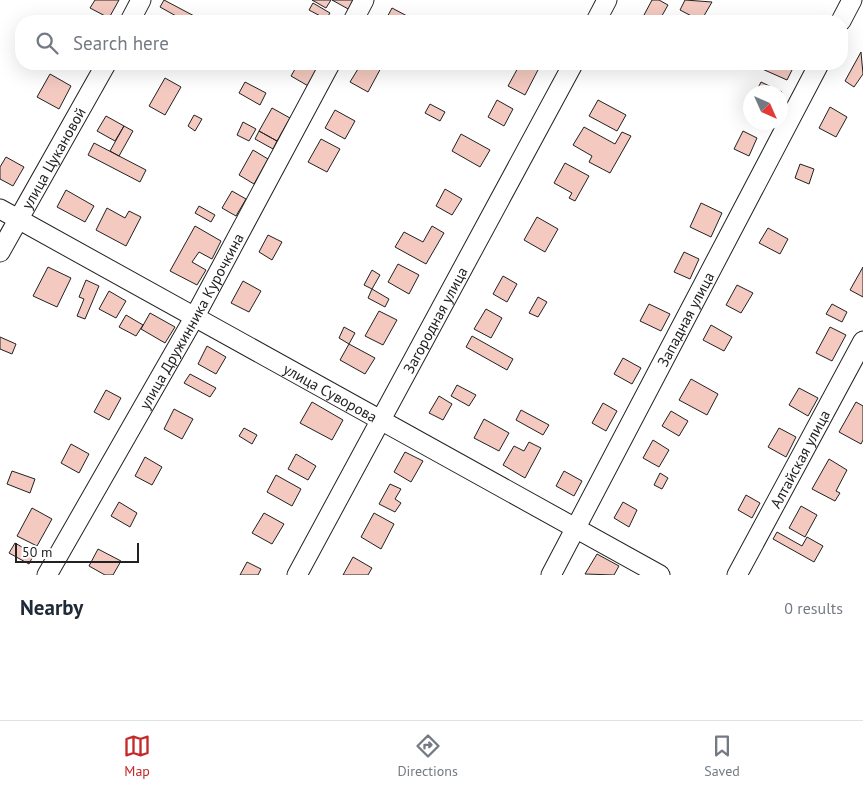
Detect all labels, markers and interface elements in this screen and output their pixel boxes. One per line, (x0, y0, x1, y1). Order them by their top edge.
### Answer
search box (15, 15, 848, 70)
icon: search (33, 29, 61, 57)
text: Search here (73, 31, 169, 55)
north arrow (743, 85, 788, 130)
street label: улица Цукановой (17, 104, 89, 212)
street label: улица Дружинника Курочкина (134, 230, 247, 412)
street label: Загородная улица (398, 263, 471, 376)
street label: Западная улица (653, 269, 718, 370)
street label: улица Суворова (280, 359, 381, 426)
street label: Алтайская улица (765, 406, 834, 511)
scale bar (15, 540, 139, 563)
text: 50 m (22, 543, 52, 561)
text: Nearby (20, 594, 83, 621)
text: 0 results (784, 598, 843, 618)
tab: Map (123, 732, 151, 780)
tab: Directions (397, 732, 458, 780)
tab: Saved (704, 732, 740, 780)

